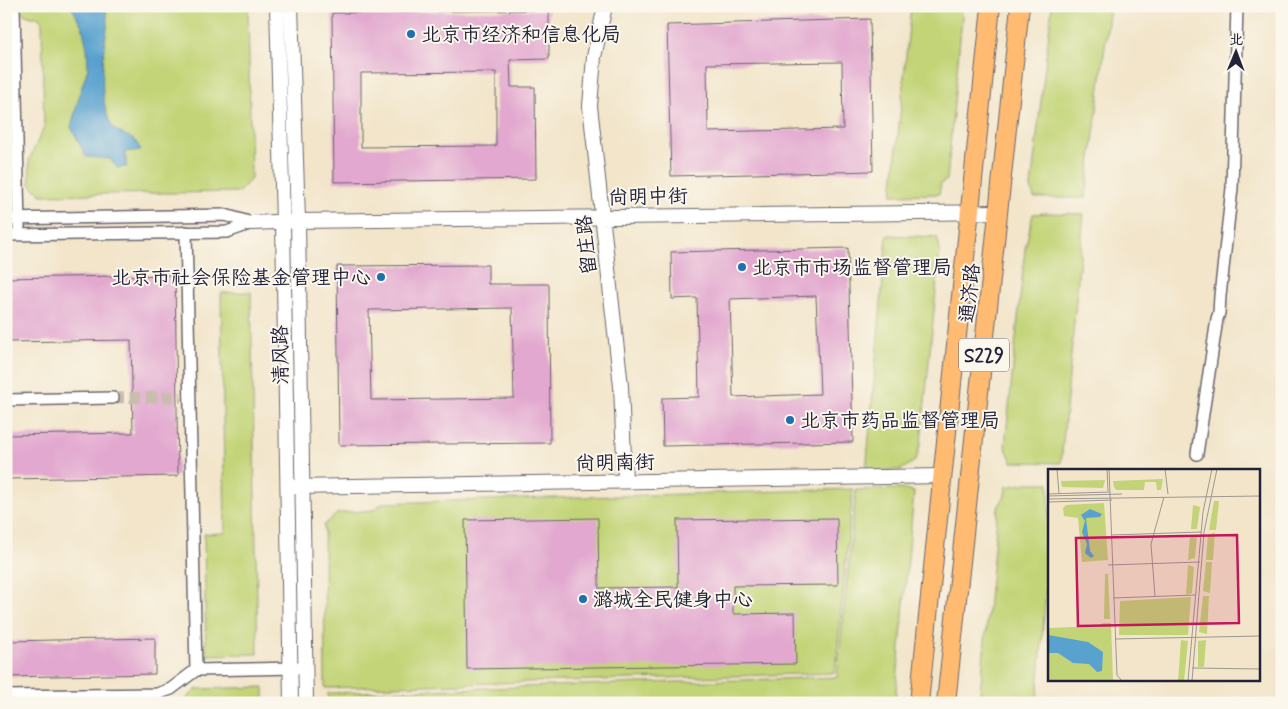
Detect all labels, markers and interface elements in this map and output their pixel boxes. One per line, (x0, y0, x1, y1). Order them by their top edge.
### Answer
place label: 北京市经济和信息化局 (421, 22, 621, 49)
marker: 北京市经济和信息化局 (405, 28, 417, 40)
north arrow (1210, 28, 1260, 78)
text: 北 (1229, 31, 1243, 49)
street label: 尚明中街 (608, 183, 688, 212)
street label: 留庄路 (571, 213, 604, 276)
place label: 北京市市场监督管理局 (752, 255, 952, 282)
marker: 北京市市场监督管理局 (736, 261, 748, 273)
street label: 通济路 (954, 261, 987, 324)
place label: 北京市社会保险基金管理中心 (111, 265, 371, 292)
marker: 北京市社会保险基金管理中心 (375, 271, 387, 283)
street label: 清风路 (267, 324, 296, 385)
road number: S229 (959, 338, 1009, 372)
place label: 北京市药品监督管理局 (800, 408, 1000, 435)
marker: 北京市药品监督管理局 (784, 414, 796, 426)
street label: 尚明南街 (575, 449, 655, 478)
inset map (1048, 469, 1260, 682)
place label: 潞城全民健身中心 (593, 587, 753, 614)
marker: 潞城全民健身中心 (577, 593, 589, 605)

